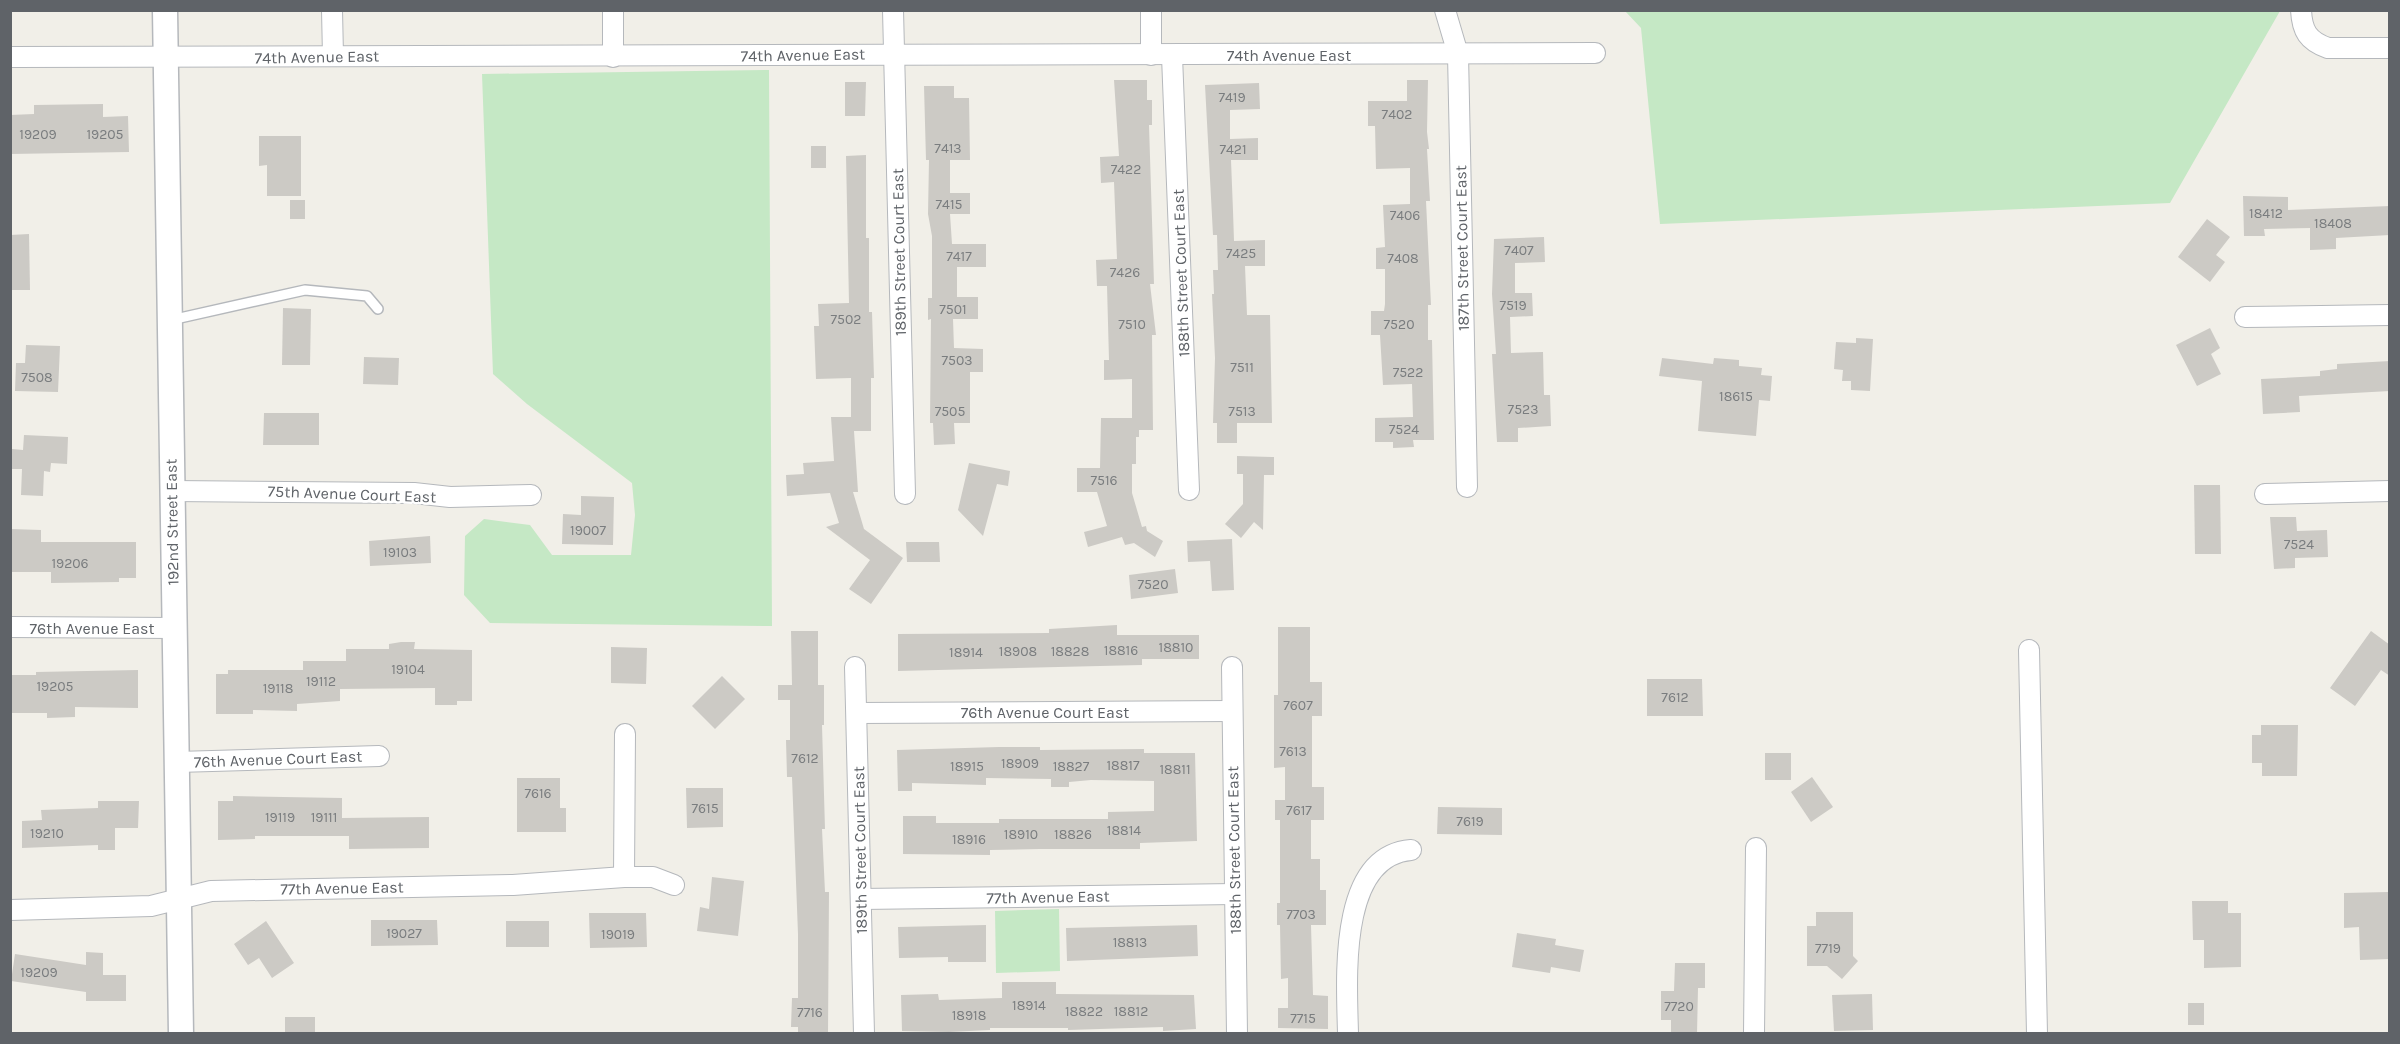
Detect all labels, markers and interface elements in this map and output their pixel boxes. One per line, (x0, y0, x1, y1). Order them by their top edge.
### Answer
street label: 74th Avenue East (741, 44, 865, 66)
street label: 74th Avenue East (255, 46, 379, 68)
street label: 74th Avenue East (1227, 46, 1351, 65)
house number: 7419 (1218, 89, 1246, 106)
house number: 7402 (1382, 106, 1412, 123)
house number: 19209 (19, 126, 57, 143)
house number: 19205 (86, 126, 124, 143)
house number: 7413 (934, 140, 962, 157)
house number: 7421 (1219, 141, 1247, 158)
house number: 7422 (1111, 161, 1141, 178)
street label: 187th Street Court East (1451, 165, 1473, 331)
street label: 189th Street Court East (888, 168, 910, 336)
street label: 188th Street Court East (1169, 189, 1193, 357)
house number: 7415 (936, 196, 963, 213)
house number: 18412 (2249, 205, 2283, 222)
house number: 7406 (1390, 207, 1420, 224)
house number: 18408 (2314, 215, 2352, 232)
house number: 7407 (1504, 242, 1534, 259)
house number: 7425 (1226, 245, 1256, 262)
house number: 7417 (946, 248, 972, 265)
house number: 7408 (1387, 250, 1419, 267)
house number: 7426 (1110, 264, 1140, 281)
house number: 7519 (1499, 297, 1527, 314)
house number: 7501 (939, 301, 967, 318)
house number: 7502 (831, 311, 861, 328)
house number: 7510 (1118, 316, 1146, 333)
house number: 7520 (1384, 316, 1414, 333)
house number: 7503 (941, 352, 973, 369)
house number: 7511 (1230, 359, 1254, 376)
house number: 7522 (1393, 364, 1423, 381)
house number: 7508 (21, 369, 53, 386)
house number: 18615 (1719, 388, 1753, 405)
house number: 7523 (1508, 401, 1538, 418)
house number: 7505 (935, 403, 965, 420)
house number: 7513 (1228, 403, 1256, 420)
house number: 7524 (1389, 421, 1419, 438)
street label: 192nd Street East (161, 458, 183, 586)
house number: 7516 (1090, 472, 1118, 489)
street label: 75th Avenue Court East (267, 482, 437, 506)
house number: 19007 (570, 522, 606, 539)
house number: 7524 (2284, 536, 2314, 553)
house number: 19103 (383, 544, 417, 561)
house number: 19206 (51, 555, 89, 572)
house number: 7520 (1138, 576, 1168, 593)
street label: 76th Avenue East (30, 619, 154, 638)
house number: 18810 (1159, 639, 1193, 656)
house number: 18816 (1104, 642, 1138, 659)
house number: 18908 (999, 643, 1037, 660)
house number: 18828 (1051, 643, 1089, 660)
house number: 18914 (949, 644, 983, 661)
house number: 19104 (391, 661, 425, 678)
house number: 19112 (306, 673, 336, 690)
house number: 19205 (36, 678, 74, 695)
house number: 19118 (263, 680, 293, 697)
house number: 7612 (1661, 689, 1689, 706)
house number: 7607 (1283, 697, 1313, 714)
street label: 76th Avenue Court East (961, 703, 1129, 722)
house number: 7613 (1279, 743, 1307, 760)
street label: 76th Avenue Court East (193, 747, 363, 771)
house number: 7612 (791, 750, 819, 767)
house number: 18909 (1001, 755, 1039, 772)
house number: 18817 (1106, 757, 1140, 774)
house number: 18915 (950, 758, 984, 775)
house number: 18827 (1053, 758, 1090, 775)
house number: 18811 (1159, 761, 1191, 778)
street label: 189th Street Court East (849, 766, 871, 934)
street label: 188th Street Court East (1223, 766, 1245, 934)
house number: 7616 (524, 785, 552, 802)
house number: 7615 (691, 800, 719, 817)
house number: 7617 (1286, 802, 1312, 819)
house number: 19119 (265, 809, 295, 826)
house number: 19111 (311, 809, 337, 826)
house number: 7619 (1456, 813, 1484, 830)
house number: 18814 (1107, 822, 1141, 839)
house number: 19210 (30, 825, 64, 842)
house number: 18910 (1004, 826, 1038, 843)
house number: 18826 (1054, 826, 1092, 843)
house number: 18916 (952, 831, 986, 848)
street label: 77th Avenue East (280, 877, 404, 899)
street label: 77th Avenue East (986, 886, 1110, 908)
house number: 7703 (1286, 906, 1316, 923)
house number: 19027 (386, 925, 422, 942)
house number: 19019 (601, 926, 635, 943)
house number: 18813 (1113, 934, 1147, 951)
house number: 7719 (1815, 940, 1841, 957)
house number: 19209 (20, 964, 58, 981)
house number: 18914 (1012, 997, 1046, 1014)
house number: 7720 (1664, 998, 1694, 1015)
house number: 18822 (1065, 1003, 1103, 1020)
house number: 18812 (1114, 1003, 1148, 1020)
house number: 7716 (797, 1004, 823, 1021)
house number: 18918 (952, 1007, 986, 1024)
house number: 7715 (1290, 1010, 1316, 1027)

